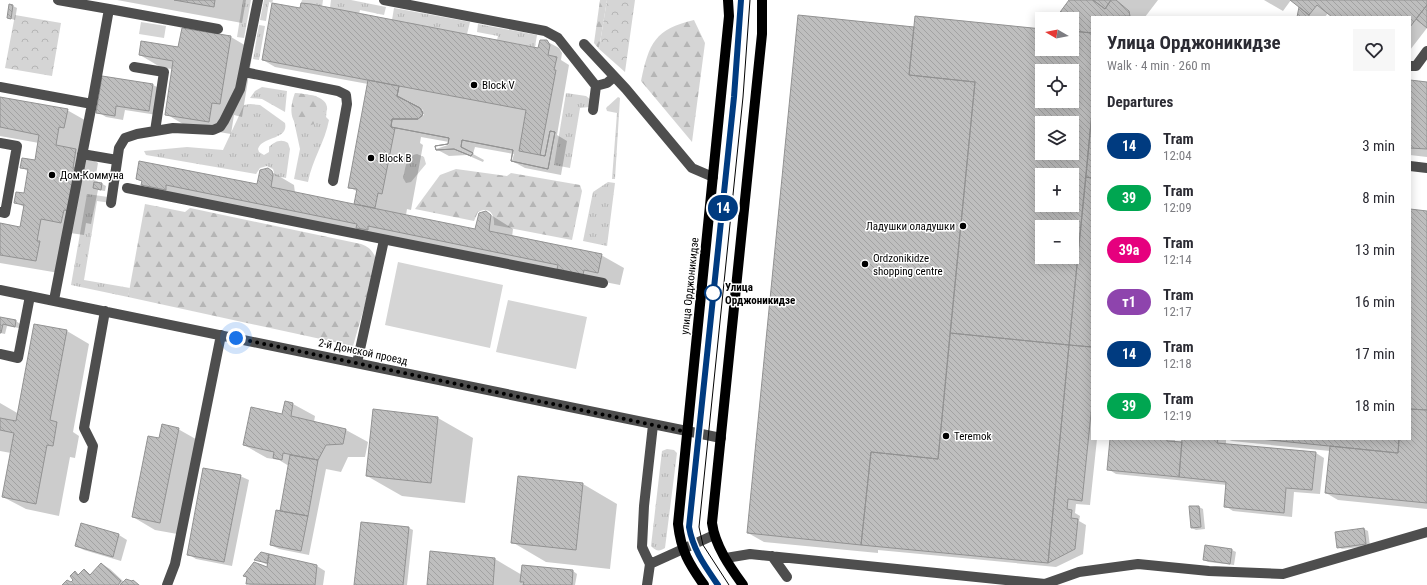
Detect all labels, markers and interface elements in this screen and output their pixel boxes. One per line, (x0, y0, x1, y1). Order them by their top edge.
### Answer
north arrow (1035, 12, 1079, 56)
map controls (1035, 12, 1079, 264)
button: heart (1353, 29, 1395, 71)
text: Улица Орджоникидзе (1107, 31, 1281, 54)
text: Walk · 4 min · 260 m (1107, 58, 1211, 73)
button: locate (1035, 64, 1079, 108)
place label: Block V (482, 79, 515, 92)
marker: Block V (469, 80, 479, 90)
text: Departures (1107, 93, 1173, 111)
button: layers (1035, 116, 1079, 160)
text: Tram (1163, 130, 1194, 148)
text: 3 min (1362, 137, 1395, 155)
text: 14 (1122, 138, 1136, 154)
text: 12:04 (1163, 148, 1192, 163)
place label: Block B (379, 152, 412, 165)
marker: Block B (366, 153, 376, 163)
button: + (1035, 168, 1079, 212)
place label: Дом-Коммуна (60, 169, 124, 182)
marker: Дом-Коммуна (47, 170, 57, 180)
text: Tram (1163, 182, 1194, 200)
text: 8 min (1362, 189, 1395, 207)
text: 39 (1122, 190, 1136, 206)
line badge: 14 (705, 195, 741, 221)
text: 14 (716, 200, 730, 216)
text: 12:09 (1163, 200, 1192, 215)
place label: Ладушки оладушки (866, 220, 955, 233)
button: − (1035, 220, 1079, 264)
marker: Ладушки оладушки (958, 221, 968, 231)
text: Tram (1163, 234, 1194, 252)
street label: улица Орджоникидзе (678, 237, 702, 335)
text: 13 min (1355, 241, 1395, 259)
text: 39а (1119, 242, 1139, 258)
place label: Ordzonikidze shopping centre (873, 252, 943, 278)
text: 12:14 (1163, 252, 1192, 267)
marker: Ordzonikidze shopping centre (860, 259, 870, 269)
place label: Улица Орджоникидзе (725, 281, 795, 307)
marker: Улица Орджоникидзе (704, 284, 722, 302)
text: Tram (1163, 286, 1194, 304)
text: 16 min (1355, 293, 1395, 311)
text: т1 (1122, 294, 1136, 310)
text: 12:17 (1163, 304, 1192, 319)
your location (226, 328, 246, 348)
street label: 2-й Донской проезд (317, 336, 409, 368)
text: Tram (1163, 338, 1194, 356)
text: 17 min (1355, 345, 1395, 363)
text: 14 (1122, 346, 1136, 362)
text: 12:18 (1163, 356, 1192, 371)
text: Tram (1163, 390, 1194, 408)
text: 18 min (1355, 397, 1395, 415)
text: 39 (1122, 398, 1136, 414)
text: 12:19 (1163, 408, 1192, 423)
place label: Teremok (954, 430, 992, 443)
marker: Teremok (941, 431, 951, 441)

